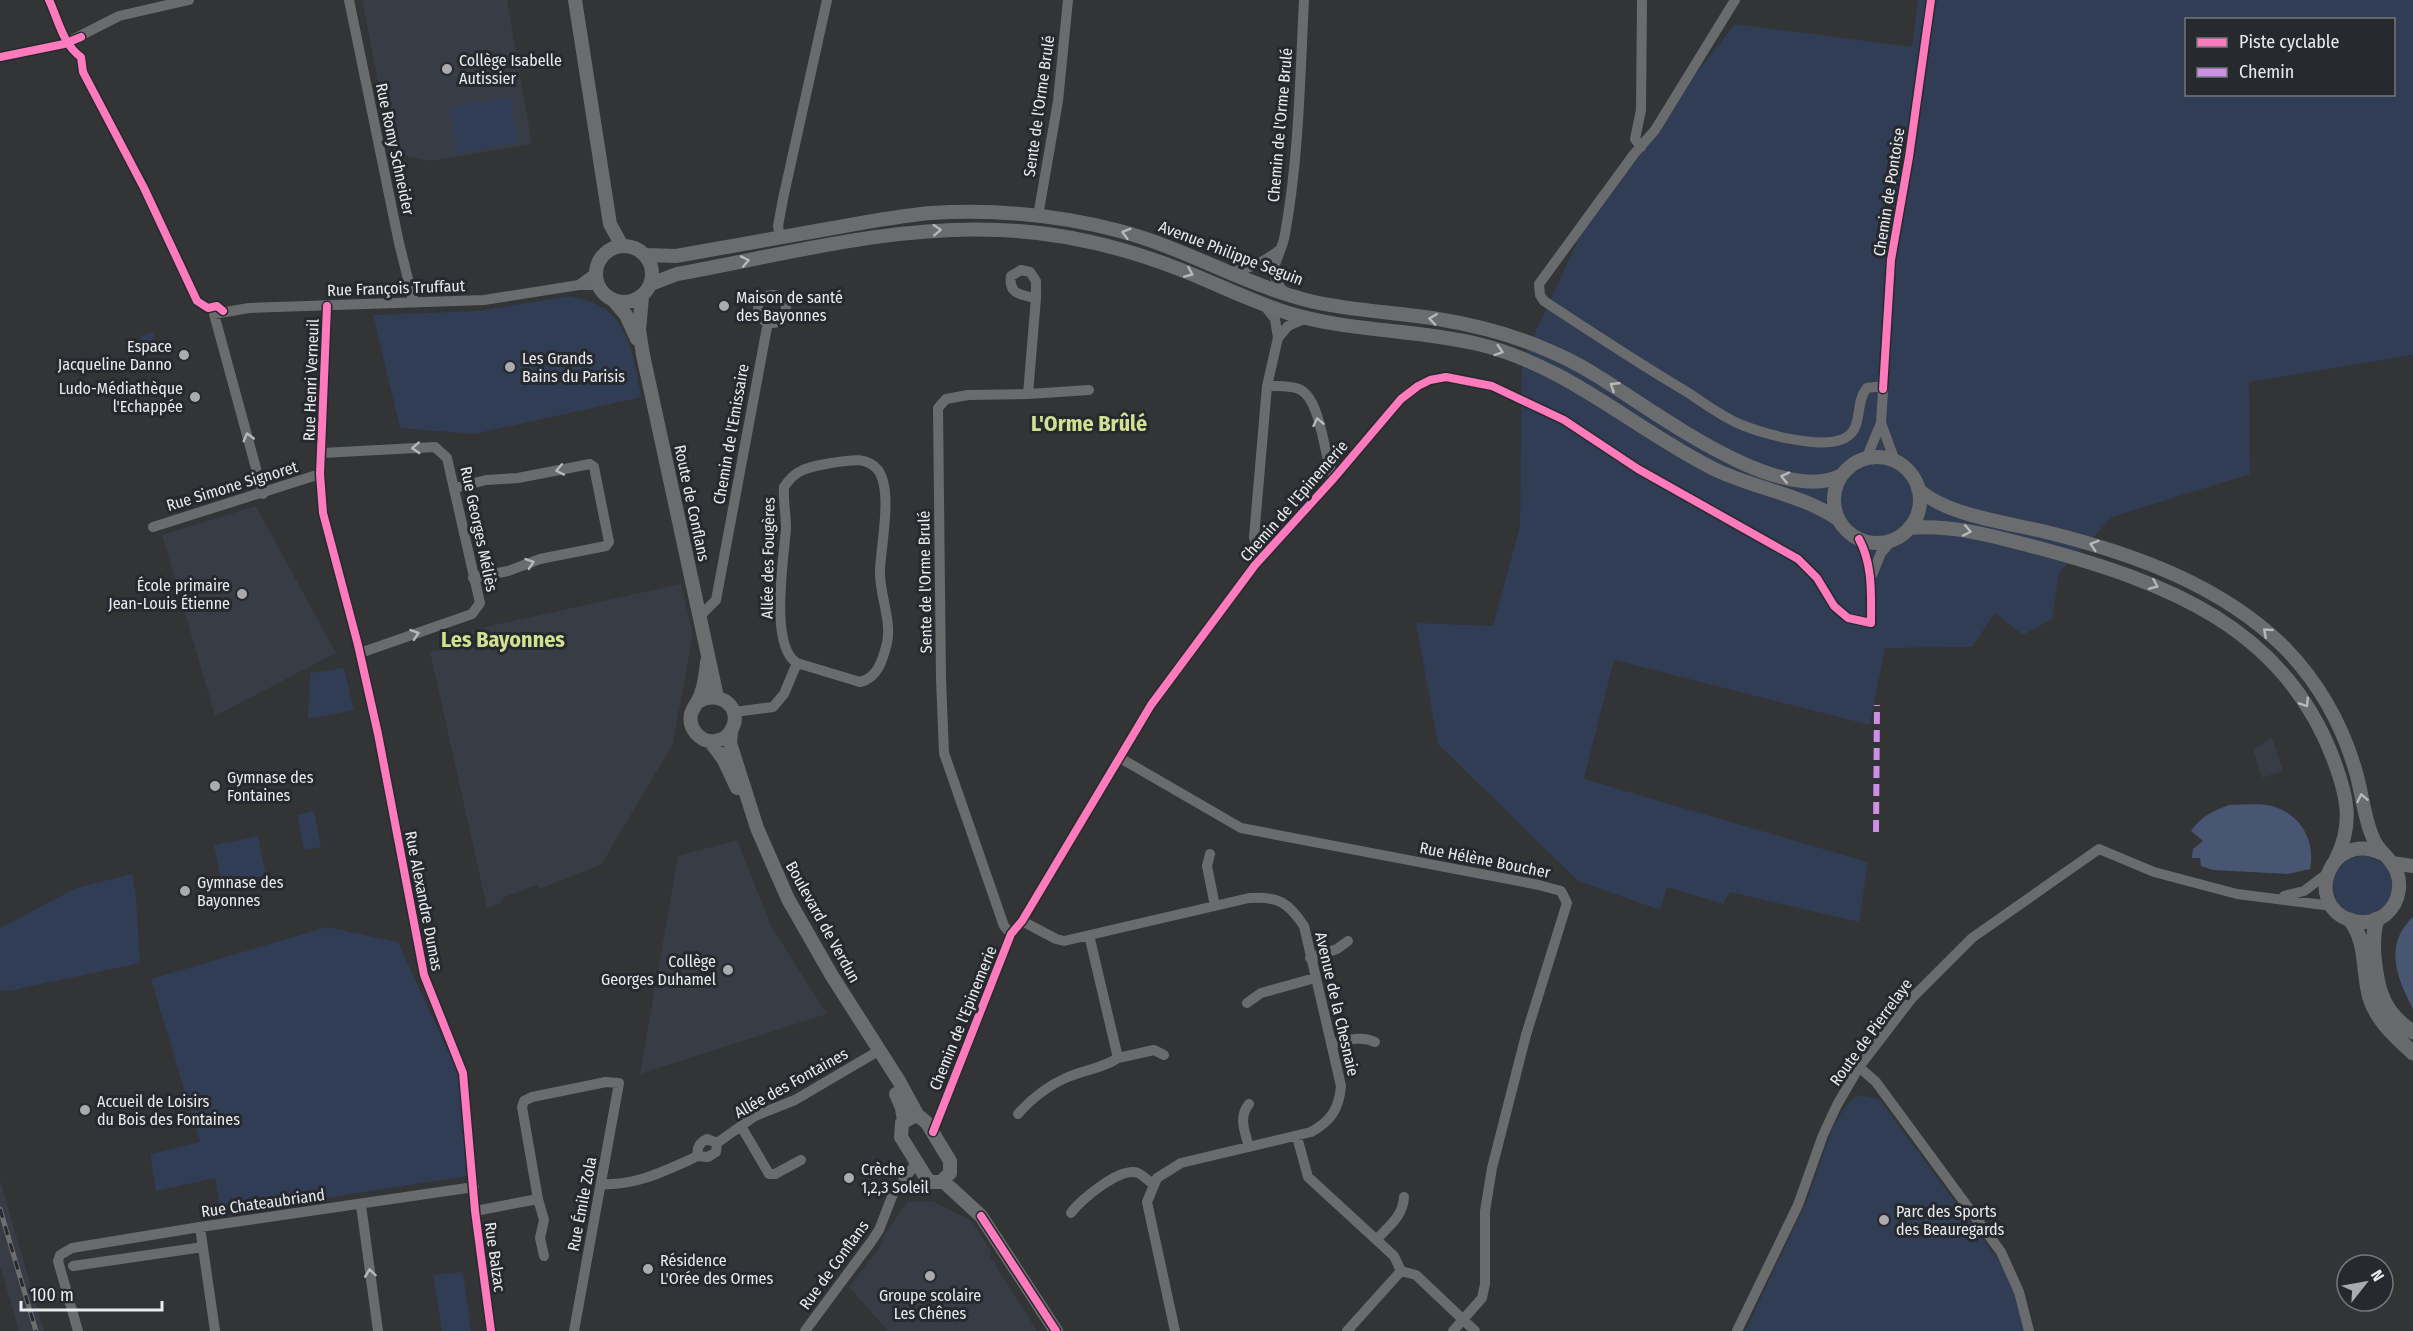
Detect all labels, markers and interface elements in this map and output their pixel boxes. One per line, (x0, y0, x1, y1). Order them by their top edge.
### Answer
legend (2185, 18, 2395, 96)
text: Piste cyclable (2239, 31, 2339, 53)
street label: Sente de l'Orme Brulé (1020, 34, 1058, 178)
street label: Chemin de l'Orme Brulé (1264, 47, 1296, 203)
place label: Collège Isabelle Autissier (459, 51, 562, 88)
text: Chemin (2239, 61, 2294, 83)
marker: Collège Isabelle Autissier (440, 62, 454, 76)
street label: Rue Romy Schneider (372, 81, 418, 217)
street label: Chemin de Pontoise (1869, 126, 1909, 258)
street label: Avenue Philippe Seguin (1156, 217, 1306, 289)
one-way arrow (933, 224, 942, 237)
one-way arrow (1121, 228, 1131, 240)
one-way arrow (740, 255, 750, 268)
one-way arrow (1183, 266, 1194, 278)
street label: Rue François Truffaut (327, 276, 466, 300)
place label: Maison de santé des Bayonnes (736, 288, 843, 325)
marker: Maison de santé des Bayonnes (717, 299, 731, 313)
one-way arrow (1428, 313, 1438, 325)
street label: Rue Henri Verneuil (299, 319, 323, 441)
place label: Espace Jacqueline Danno (58, 337, 172, 374)
one-way arrow (1493, 344, 1504, 356)
marker: Espace Jacqueline Danno (177, 348, 191, 362)
place label: Les Grands Bains du Parisis (522, 349, 625, 386)
marker: Les Grands Bains du Parisis (503, 360, 517, 374)
street label: Chemin de l'Emissaire (709, 362, 753, 506)
place label: Ludo-Médiathèque l'Echappée (59, 379, 183, 416)
one-way arrow (1610, 382, 1620, 394)
marker: Ludo-Médiathèque l'Echappée (188, 390, 202, 404)
district label: L'Orme Brûlé (1031, 410, 1147, 437)
one-way arrow (1312, 417, 1325, 427)
one-way arrow (242, 432, 255, 442)
street label: Chemin de l'Epinemerie (1236, 436, 1352, 565)
one-way arrow (411, 442, 420, 455)
street label: Route de Conflans (670, 443, 714, 563)
street label: Rue Simone Signoret (164, 457, 301, 515)
one-way arrow (555, 463, 565, 476)
street label: Rue Georges Méliès (456, 465, 502, 594)
one-way arrow (1780, 472, 1790, 485)
street label: Allée des Fougères (757, 497, 779, 619)
street label: Sente de l'Orme Brulé (914, 510, 936, 654)
one-way arrow (1962, 524, 1972, 537)
one-way arrow (2089, 540, 2100, 552)
one-way arrow (524, 557, 535, 570)
place label: École primaire Jean-Louis Étienne (108, 576, 230, 613)
one-way arrow (2148, 578, 2159, 590)
marker: École primaire Jean-Louis Étienne (235, 587, 249, 601)
district label: Les Bayonnes (441, 626, 565, 653)
one-way arrow (2263, 628, 2274, 639)
one-way arrow (409, 629, 420, 642)
one-way arrow (2298, 697, 2310, 707)
place label: Gymnase des Fontaines (227, 768, 314, 805)
marker: Gymnase des Fontaines (208, 779, 222, 793)
one-way arrow (2356, 793, 2369, 803)
street label: Rue Alexandre Dumas (401, 829, 447, 973)
street label: Rue Hélène Boucher (1418, 838, 1552, 882)
street label: Boulevard de Verdun (782, 858, 864, 986)
place label: Gymnase des Bayonnes (197, 873, 284, 910)
marker: Gymnase des Bayonnes (178, 884, 192, 898)
street label: Avenue de la Chesnaie (1311, 930, 1363, 1078)
street label: Chemin de l'Epinemerie (925, 943, 1001, 1093)
place label: Collège Georges Duhamel (601, 952, 716, 989)
marker: Collège Georges Duhamel (721, 963, 735, 977)
street label: Route de Pierrelaye (1826, 975, 1916, 1089)
street label: Allée des Fontaines (731, 1044, 851, 1122)
place label: Accueil de Loisirs du Bois des Fontaines (97, 1092, 240, 1129)
marker: Accueil de Loisirs du Bois des Fontaines (78, 1103, 92, 1117)
street label: Rue Émile Zola (564, 1155, 600, 1253)
place label: Crèche 1,2,3 Soleil (861, 1160, 929, 1197)
marker: Crèche 1,2,3 Soleil (842, 1171, 856, 1185)
street label: Rue Chateaubriand (200, 1185, 326, 1221)
place label: Parc des Sports des Beauregards (1896, 1202, 2005, 1239)
marker: Parc des Sports des Beauregards (1877, 1213, 1891, 1227)
street label: Rue de Conflans (795, 1217, 873, 1313)
street label: Rue Balzac (481, 1221, 509, 1293)
place label: Résidence L'Orée des Ormes (660, 1251, 773, 1288)
north arrow (2335, 1253, 2395, 1313)
marker: Résidence L'Orée des Ormes (641, 1262, 655, 1276)
text: N (2367, 1267, 2388, 1285)
one-way arrow (365, 1268, 377, 1278)
marker: Groupe scolaire Les Chênes (923, 1269, 937, 1283)
scale bar (21, 1274, 162, 1312)
text: 100 m (30, 1284, 74, 1306)
place label: Groupe scolaire Les Chênes (879, 1286, 981, 1323)

